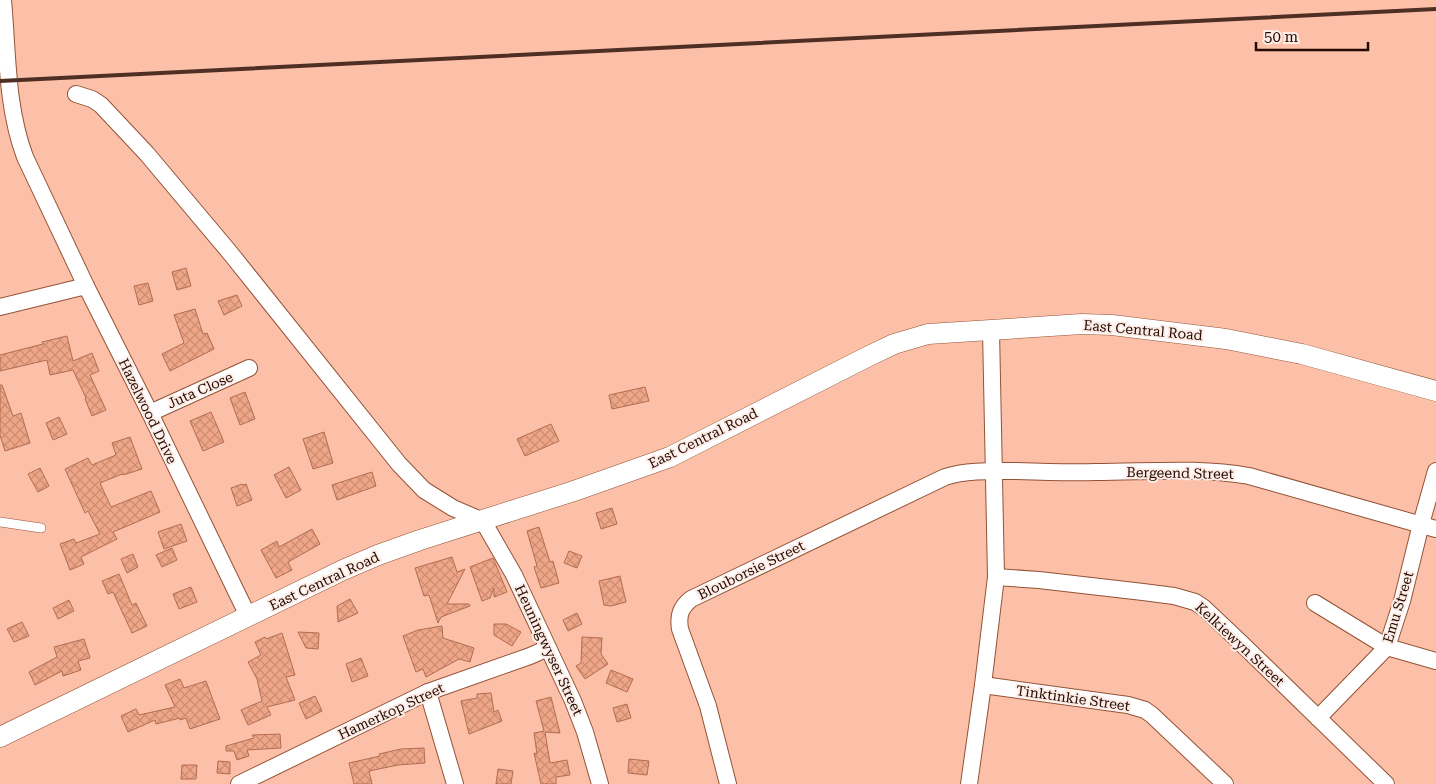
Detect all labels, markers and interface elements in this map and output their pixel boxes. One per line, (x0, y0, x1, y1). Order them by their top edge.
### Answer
scale bar (1256, 20, 1368, 52)
text: 50 m (1264, 28, 1299, 46)
street label: East Central Road (1083, 317, 1203, 343)
street label: Hazelwood Drive (116, 356, 181, 467)
street label: Juta Close (165, 368, 235, 412)
street label: East Central Road (646, 405, 760, 471)
street label: Bergeend Street (1126, 464, 1234, 482)
street label: Blouborsie Street (695, 537, 807, 603)
street label: East Central Road (266, 548, 382, 614)
street label: Emu Street (1380, 569, 1416, 645)
street label: Heuningwyser Street (512, 582, 586, 718)
street label: Kelkiewyn Street (1192, 599, 1288, 689)
street label: Hamerkop Street (335, 679, 447, 743)
street label: Tinktinkie Street (1015, 682, 1131, 714)

